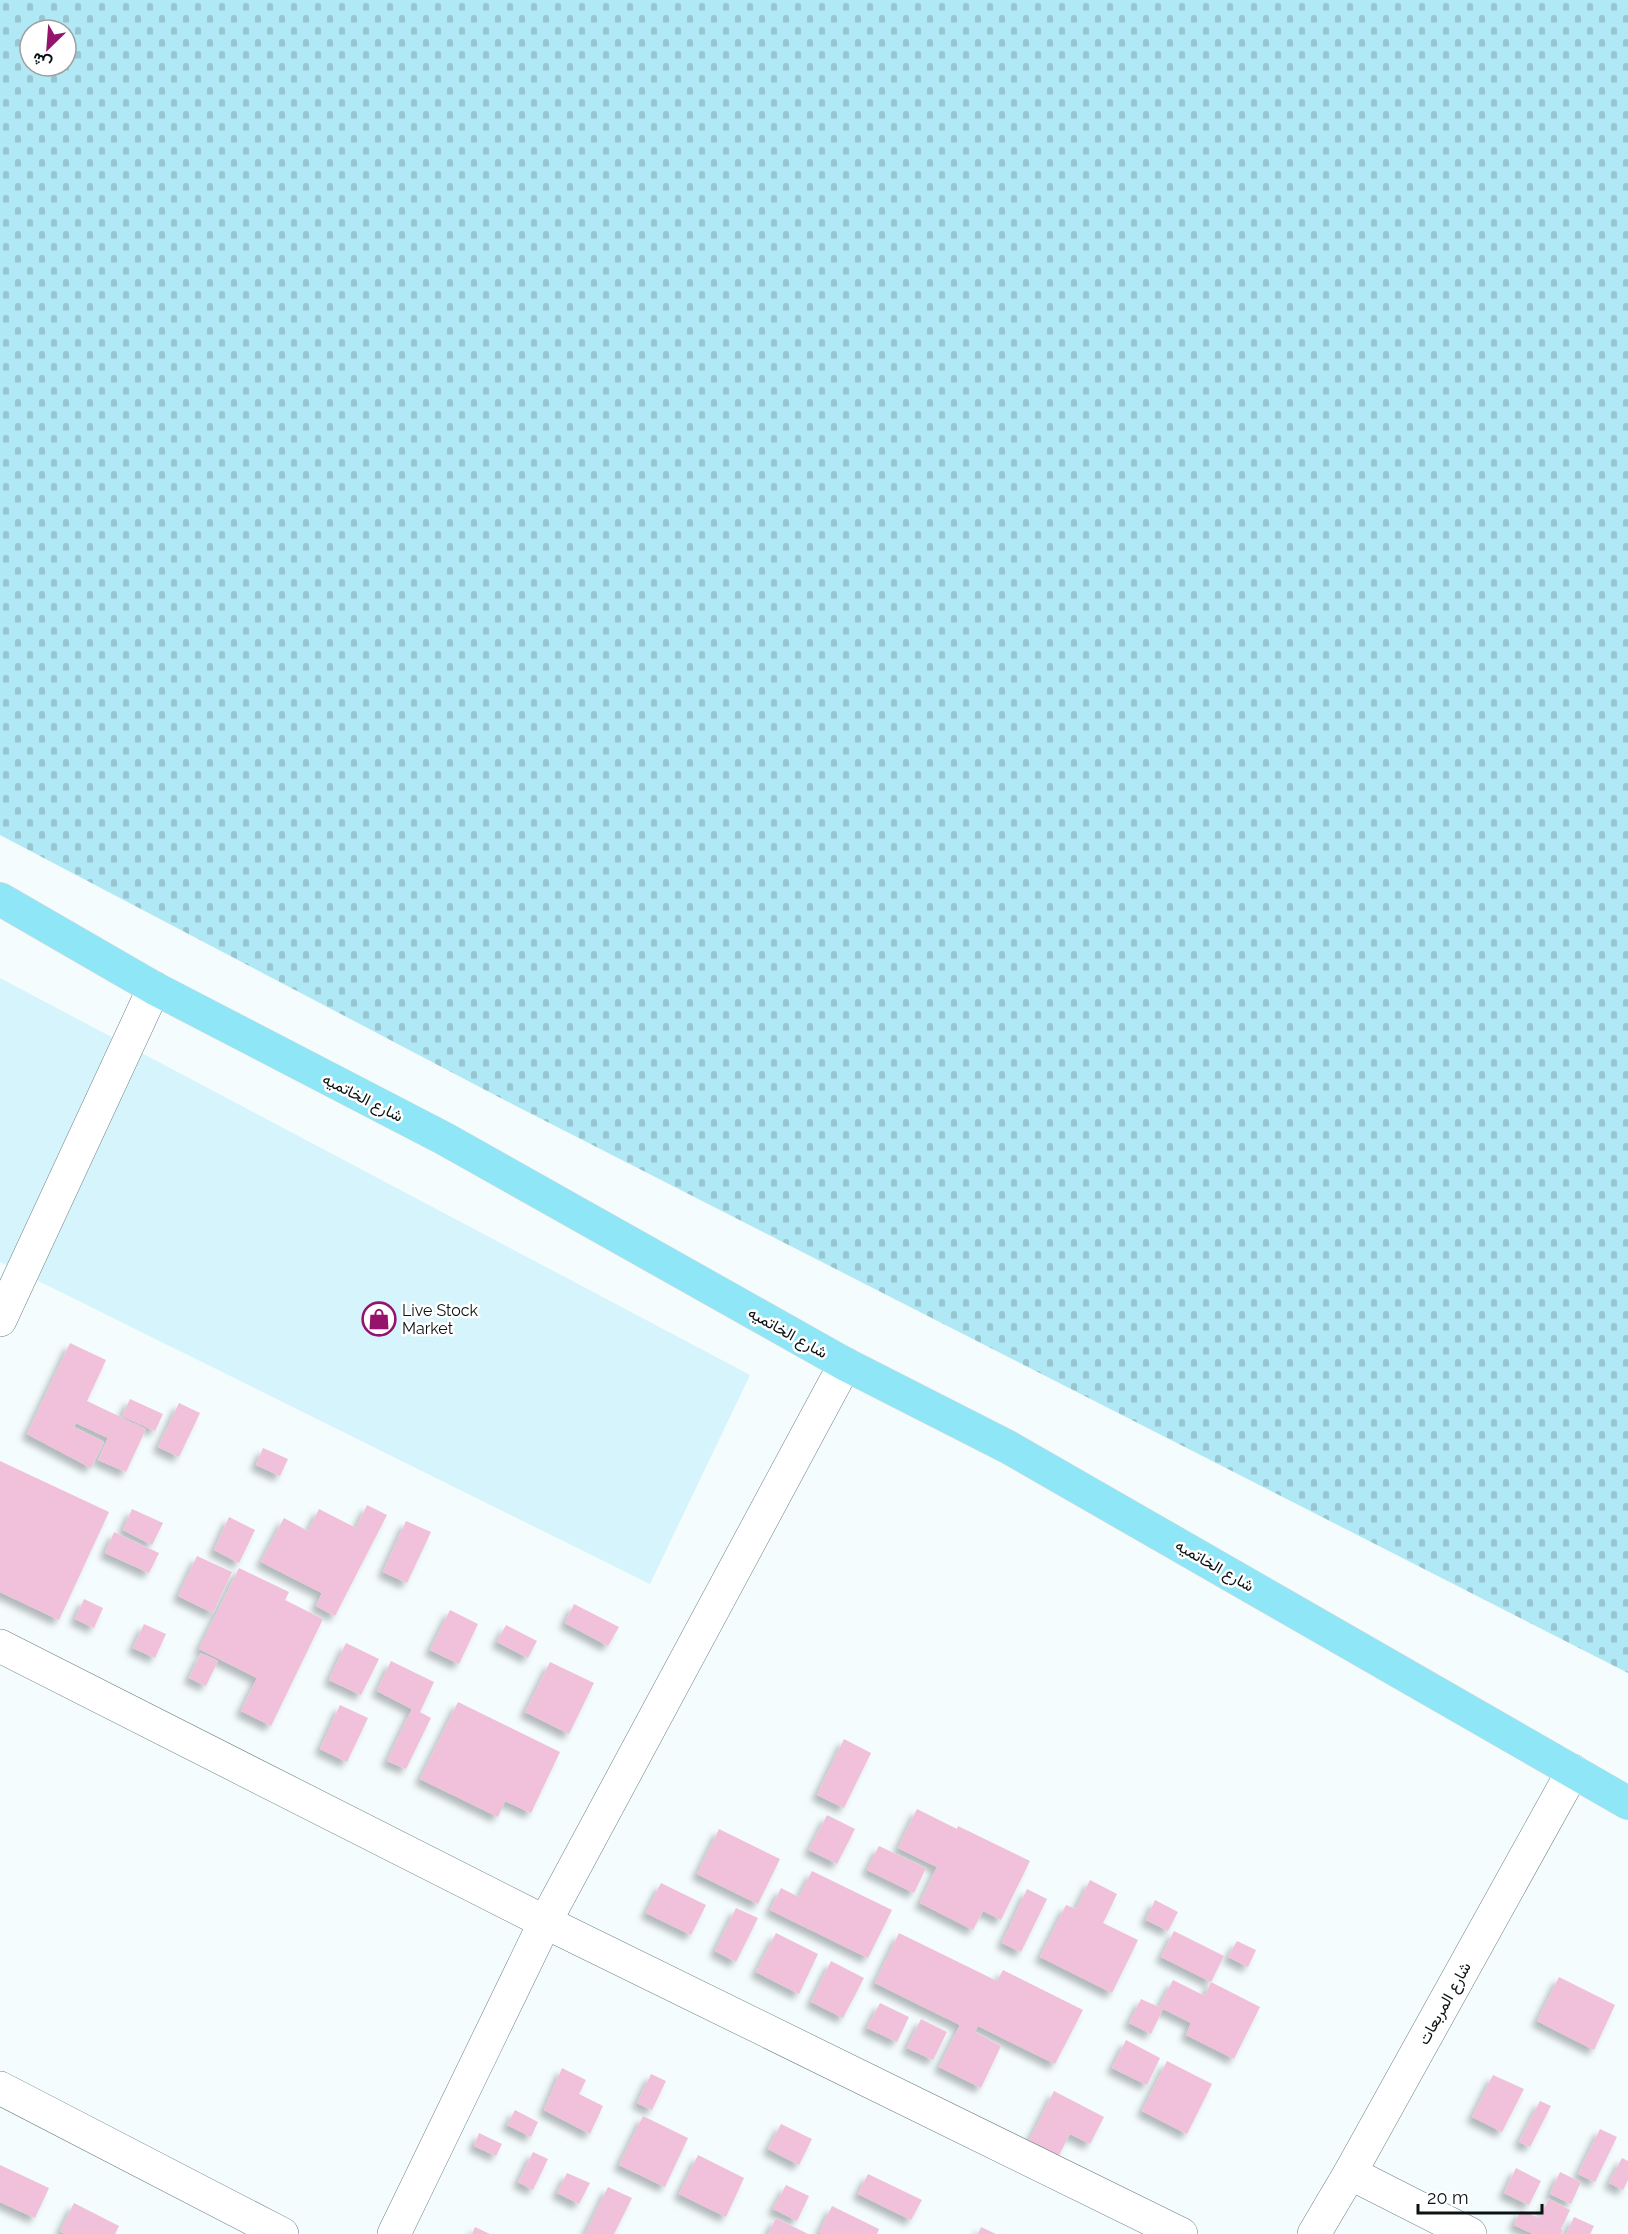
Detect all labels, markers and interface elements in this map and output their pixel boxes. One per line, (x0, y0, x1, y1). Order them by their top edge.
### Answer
north arrow (18, 18, 78, 78)
text: ش (29, 48, 55, 74)
street label: شارع الخاتميه (318, 1069, 406, 1128)
shop icon: Live Stock Market (361, 1301, 397, 1337)
place label: Live Stock Market (402, 1301, 479, 1338)
street label: شارع الخاتميه (744, 1303, 831, 1364)
street label: شارع الخاتميه (1171, 1535, 1258, 1597)
street label: شارع المربعات (1414, 1959, 1477, 2049)
scale bar (1418, 2177, 1542, 2215)
text: 20 m (1427, 2187, 1469, 2208)

